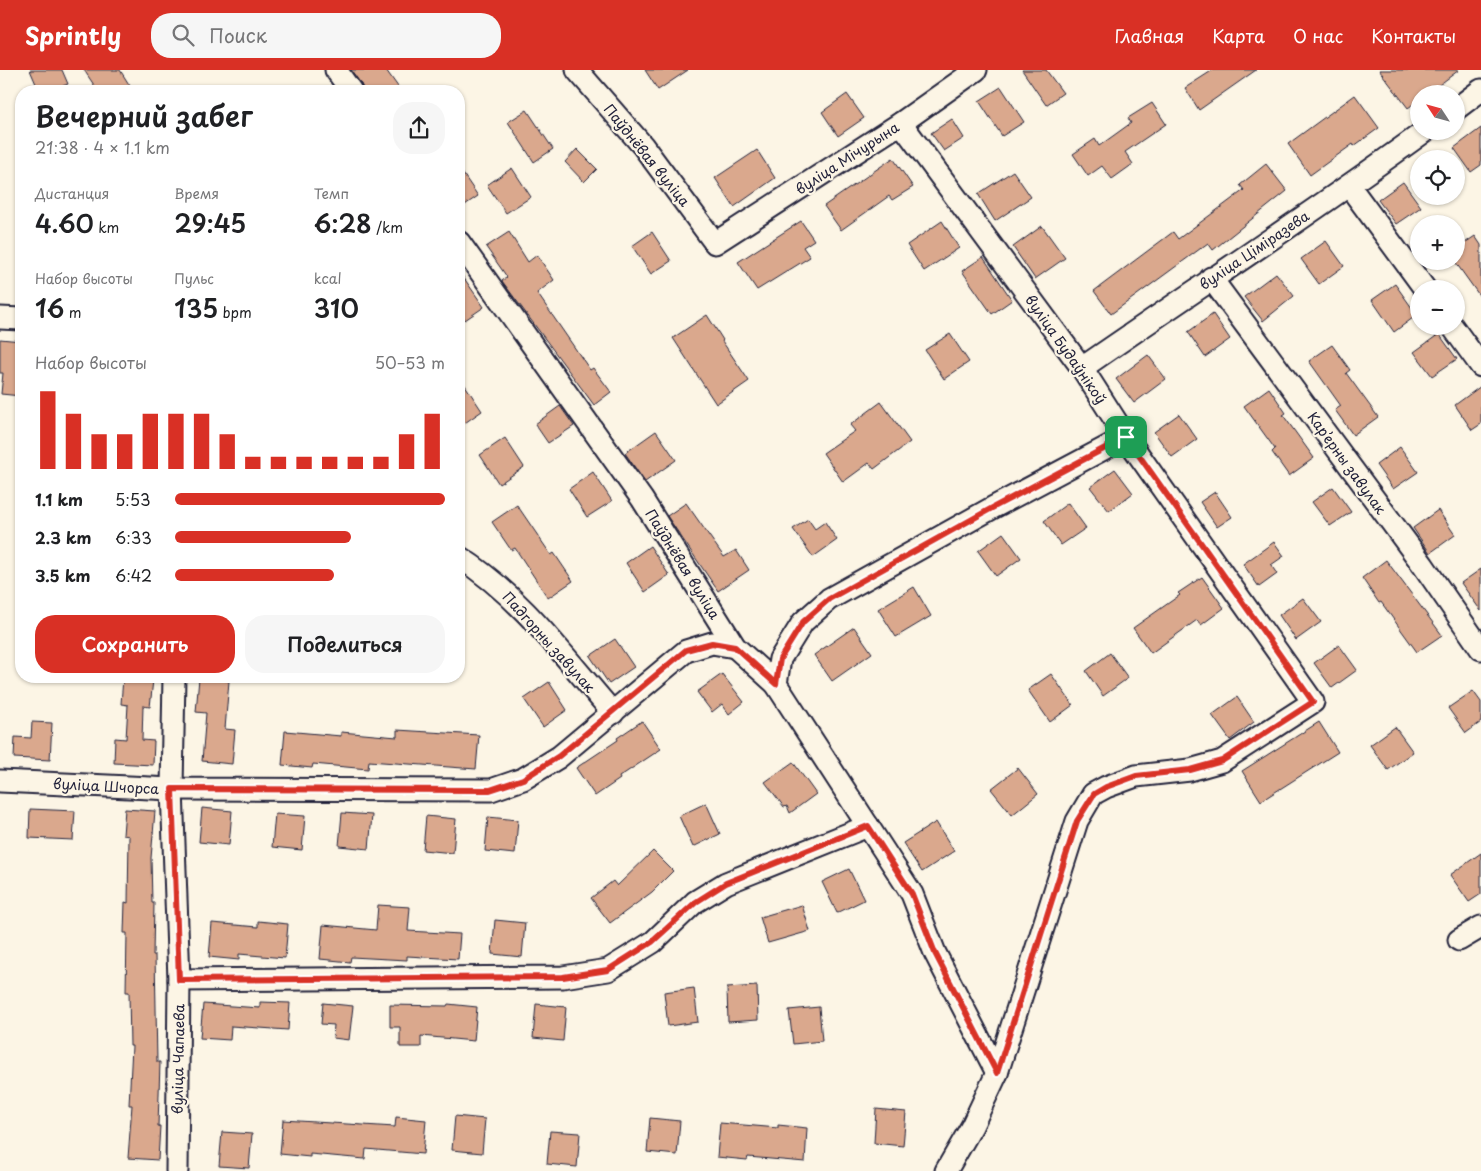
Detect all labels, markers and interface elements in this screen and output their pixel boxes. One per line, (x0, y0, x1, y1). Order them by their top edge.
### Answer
search box (151, 13, 501, 58)
text: Sprintly (25, 17, 121, 53)
icon: search (169, 21, 197, 49)
text: Поиск (209, 21, 267, 49)
text: Главная (1115, 22, 1184, 49)
text: Карта (1212, 22, 1265, 49)
text: О нас (1293, 22, 1343, 49)
text: Контакты (1371, 22, 1456, 49)
north arrow (1410, 85, 1465, 140)
map controls (1410, 85, 1465, 335)
text: Вечерний забег (35, 94, 253, 137)
street label: Паўднёвая вуліца (599, 99, 695, 211)
button: share (393, 102, 445, 154)
street label: вуліца Мічурына (791, 116, 903, 199)
text: 21:38 · 4 × 1.1 km (35, 135, 170, 159)
button: locate (1410, 150, 1465, 205)
text: Дистанция (35, 183, 109, 204)
text: Время (174, 183, 219, 204)
text: Темп (314, 183, 349, 204)
text: 4.60 (35, 204, 94, 242)
text: 29:45 (174, 204, 246, 242)
text: 6:28 (314, 204, 372, 242)
street label: вуліца Ціміразева (1195, 205, 1313, 295)
button: + (1410, 215, 1465, 270)
text: km (94, 217, 119, 238)
text: /km (372, 217, 403, 238)
text: Набор высоты (35, 268, 133, 289)
text: Пульс (174, 268, 214, 289)
text: kcal (314, 268, 342, 289)
button: − (1410, 280, 1465, 335)
text: 16 (35, 289, 64, 327)
text: 135 (174, 289, 218, 327)
text: 310 (314, 289, 359, 327)
street label: вуліца Будаўнікоў (1020, 290, 1112, 408)
text: m (64, 302, 82, 323)
text: bpm (218, 302, 252, 323)
text: Набор высоты (35, 350, 147, 374)
text: 50–53 m (375, 350, 445, 374)
street label: Карʼерны завулак (1303, 407, 1392, 519)
pin (1105, 416, 1147, 458)
icon: arrive (1112, 423, 1140, 451)
text: 1.1 km (35, 487, 83, 511)
text: 5:53 (115, 487, 150, 511)
street label: Паўднёвая вуліца (641, 505, 726, 624)
text: 2.3 km (35, 525, 91, 549)
text: 6:33 (115, 525, 152, 549)
text: 3.5 km (35, 563, 90, 587)
text: 6:42 (115, 563, 152, 587)
street label: Падгорны завулак (498, 587, 601, 698)
button: Сохранить (35, 615, 235, 673)
button: Поделиться (245, 615, 445, 673)
street label: вуліца Шчорса (52, 773, 160, 799)
street label: вуліца Чапаева (167, 1003, 189, 1114)

